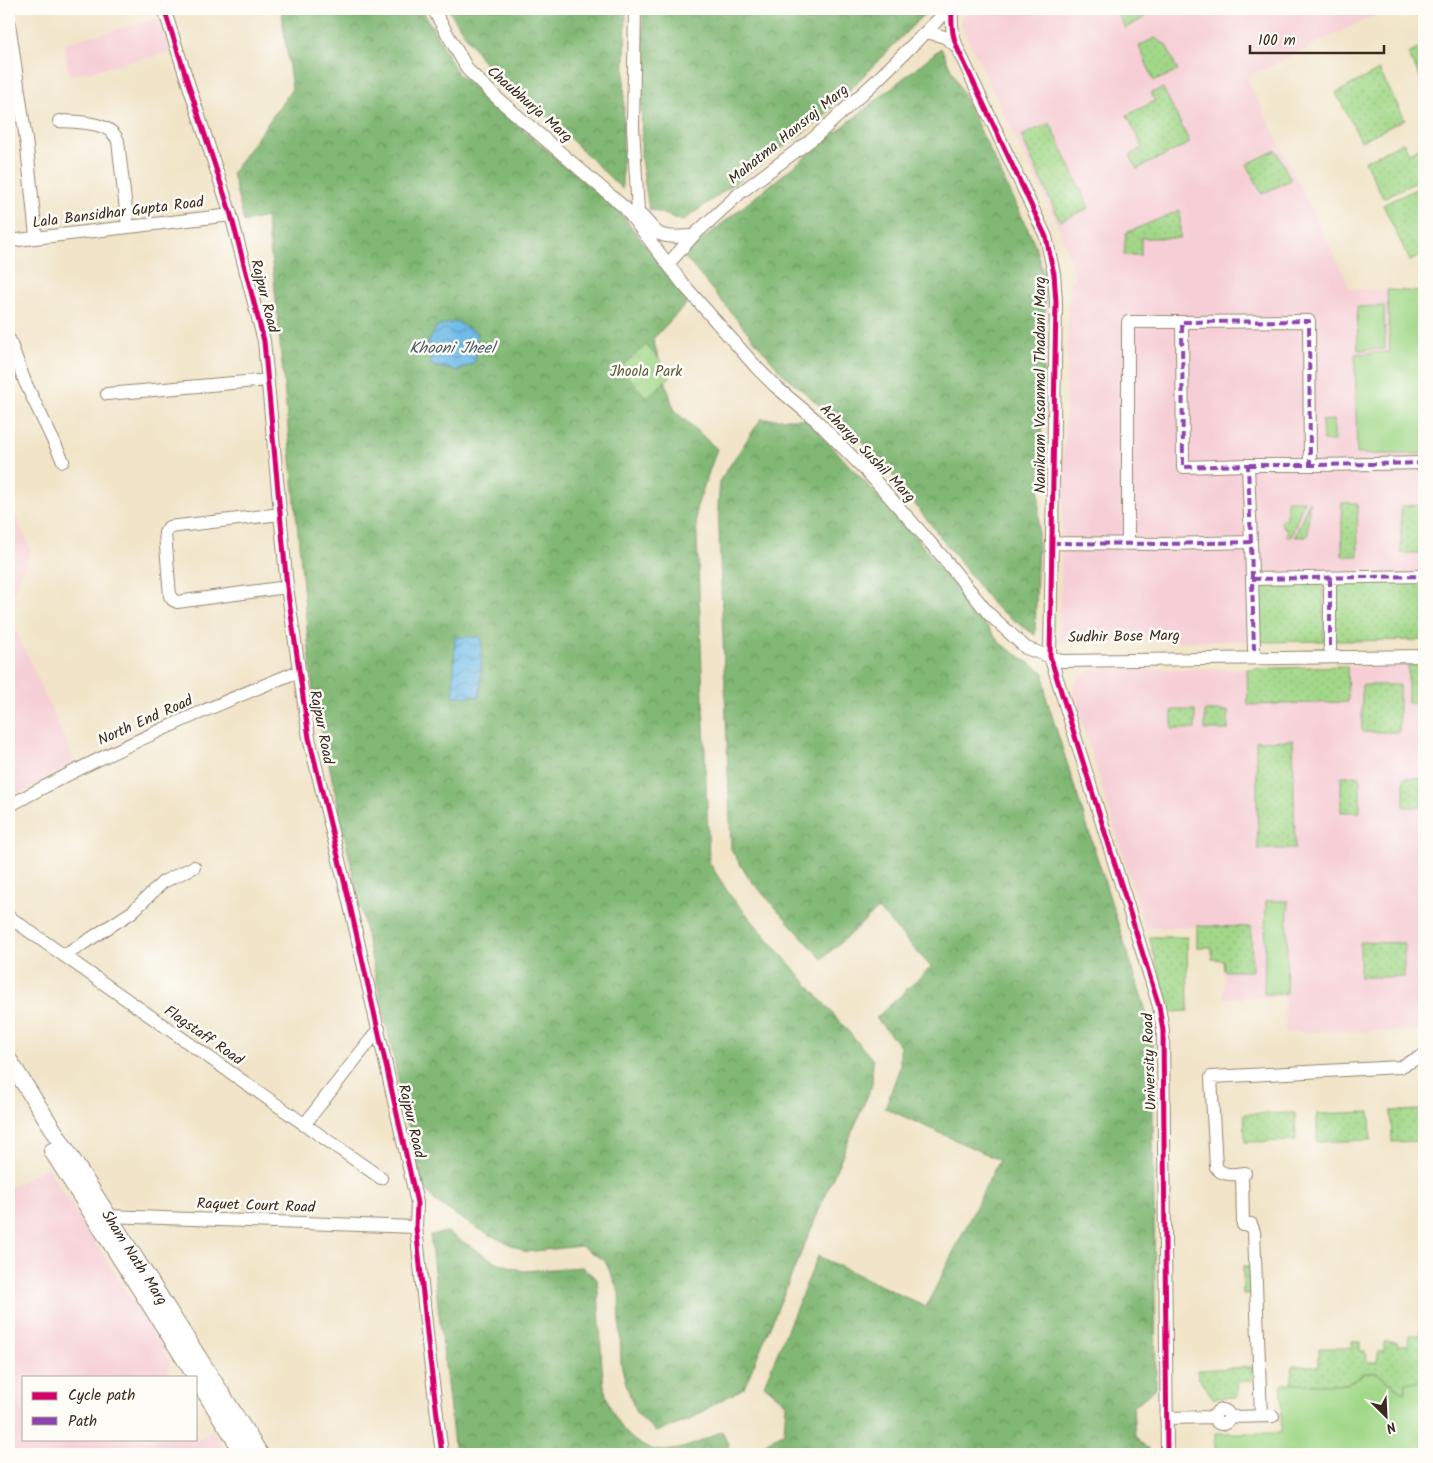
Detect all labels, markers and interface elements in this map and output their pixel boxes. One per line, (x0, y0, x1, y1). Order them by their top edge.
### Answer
scale bar (1250, 22, 1384, 54)
text: 100 m (1258, 29, 1296, 53)
street label: Chaubhurja Marg (481, 61, 578, 149)
street label: Mahatma Hansraj Marg (723, 79, 854, 191)
street label: Lala Bansidhar Gupta Road (31, 191, 206, 235)
street label: Rajpur Road (243, 257, 285, 336)
street label: Nanikram Vasanmal Thadani Marg (1029, 276, 1053, 494)
water label: Khooni Jheel (409, 336, 498, 361)
park label: Jhoola Park (610, 360, 683, 384)
street label: Acharya Sushil Marg (814, 399, 921, 509)
street label: Sudhir Bose Marg (1068, 624, 1180, 650)
street label: Rajpur Road (302, 688, 340, 767)
street label: North End Road (94, 689, 197, 753)
street label: Flagstaff Road (159, 1000, 249, 1072)
street label: University Road (1136, 1012, 1164, 1111)
street label: Rajpur Road (391, 1082, 431, 1161)
street label: Raquet Court Road (196, 1192, 316, 1220)
street label: Sham Nath Marg (94, 1205, 173, 1310)
legend (22, 1376, 198, 1440)
text: Cycle path (68, 1384, 135, 1408)
north arrow (1360, 1390, 1410, 1440)
text: Path (68, 1410, 97, 1434)
text: N (1382, 1415, 1399, 1439)

